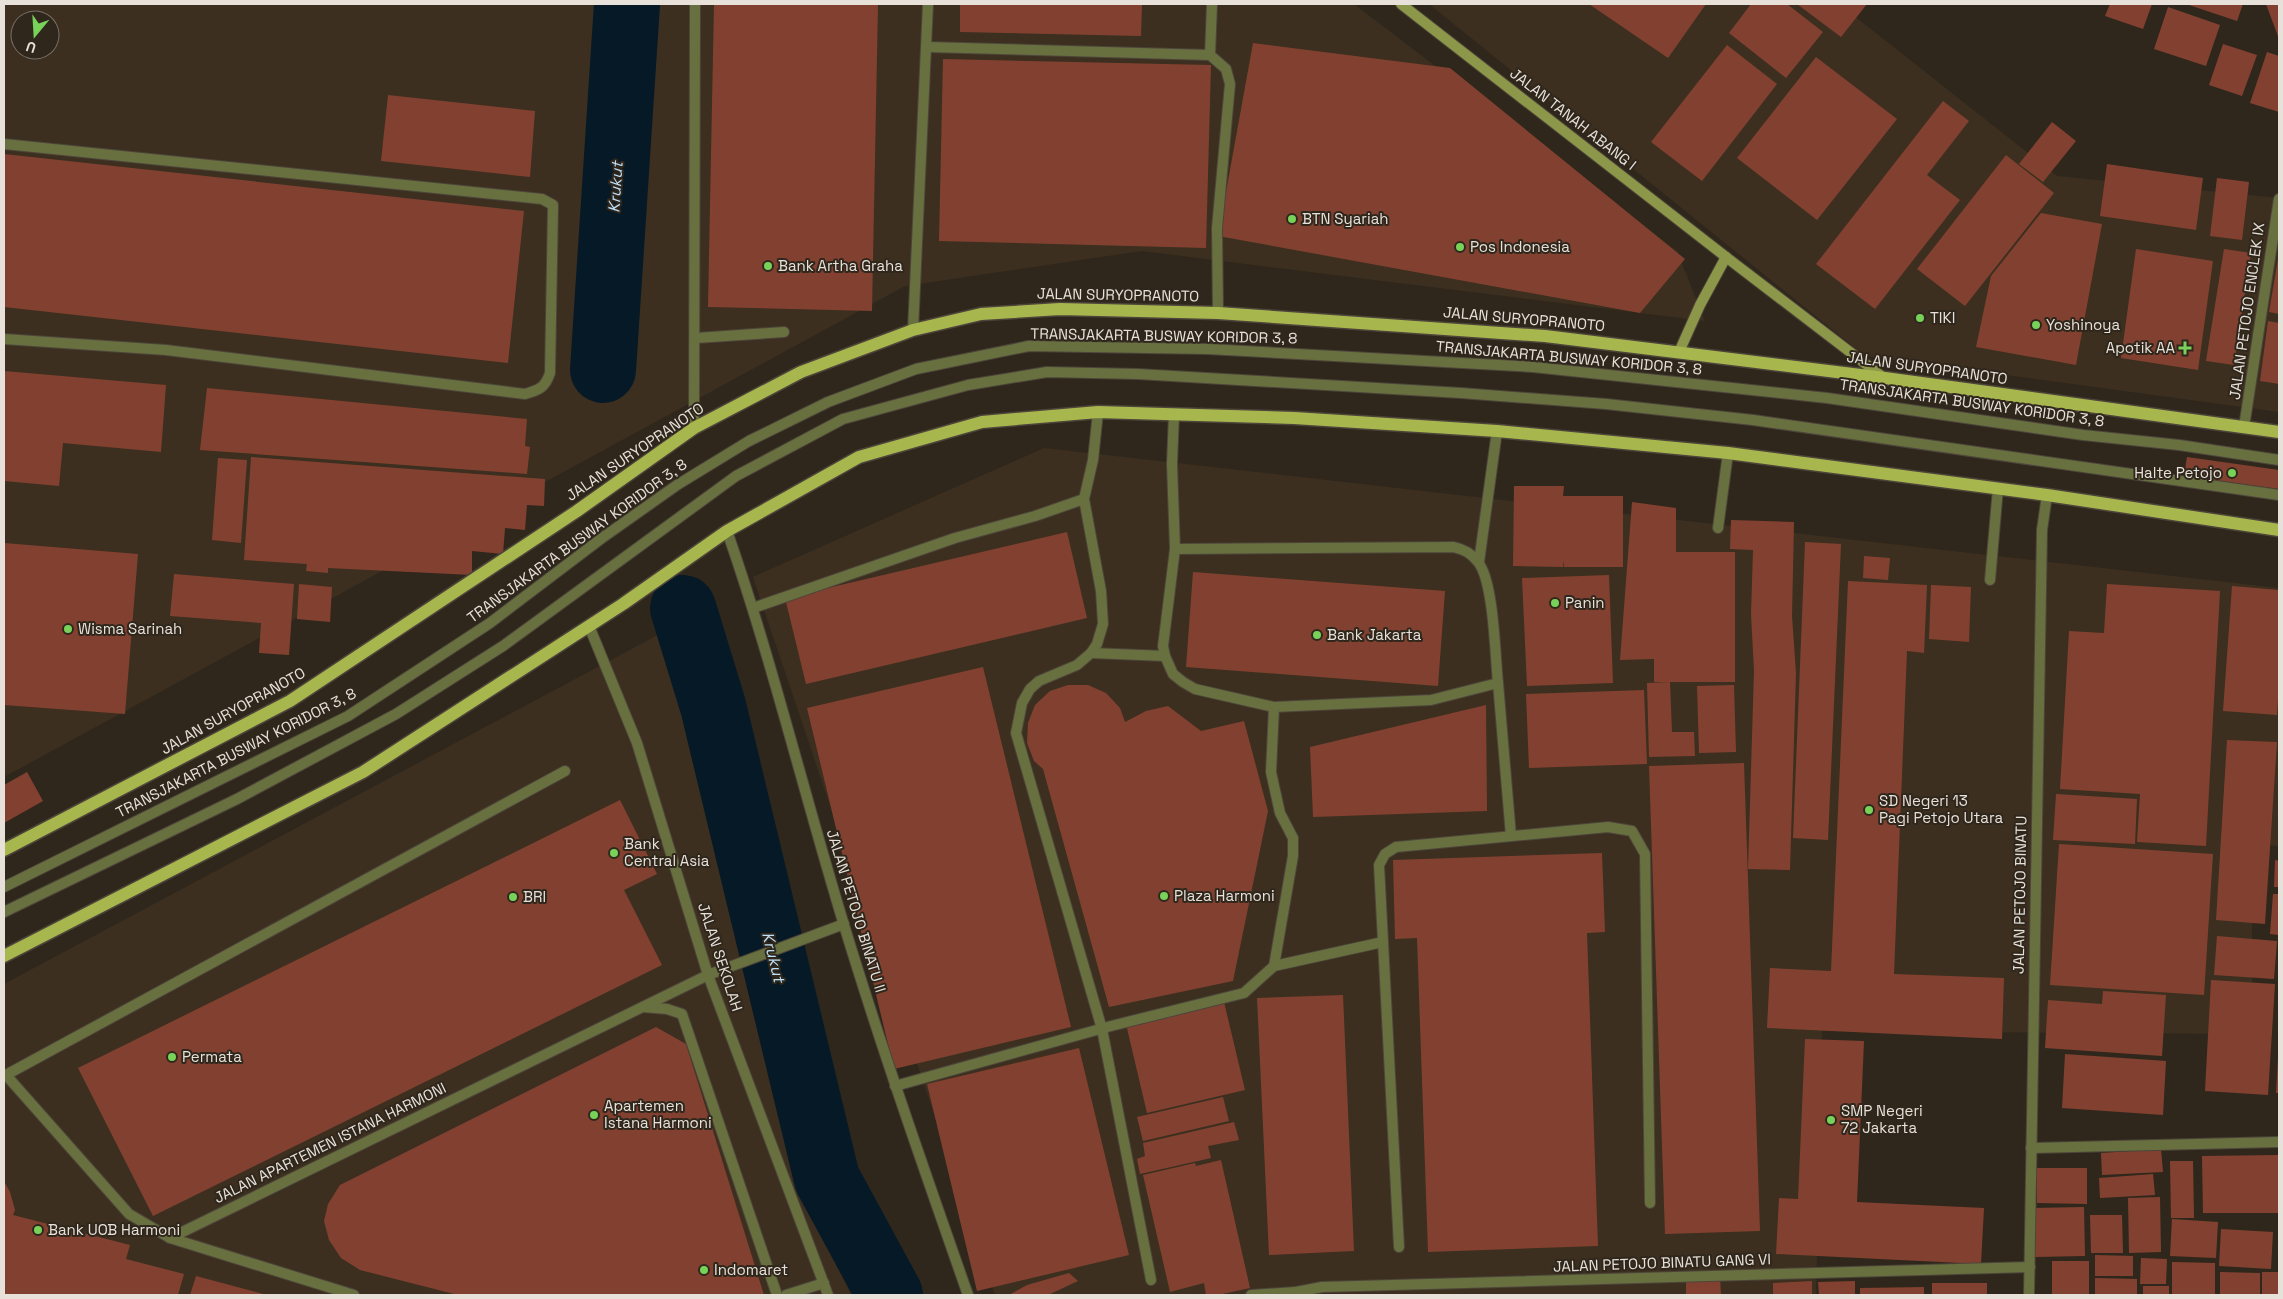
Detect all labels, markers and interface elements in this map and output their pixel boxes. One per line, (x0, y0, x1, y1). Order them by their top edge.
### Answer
north arrow (10, 10, 60, 60)
text: U (24, 37, 38, 57)
street label: JALAN TANAH ABANG I (1506, 63, 1640, 174)
water label: Krukut (603, 159, 628, 213)
place label: BTN Syariah (1302, 209, 1388, 228)
marker: BTN Syariah (1286, 213, 1298, 225)
street label: JALAN PETOJO ENCLEK IX (2225, 221, 2268, 401)
place label: Pos Indonesia (1470, 237, 1570, 256)
marker: Pos Indonesia (1454, 241, 1466, 253)
place label: Bank Artha Graha (778, 256, 903, 275)
marker: Bank Artha Graha (762, 260, 774, 272)
street label: JALAN SURYOPRANOTO (1037, 284, 1199, 305)
street label: JALAN SURYOPRANOTO (1442, 302, 1606, 335)
place label: TIKI (1930, 308, 1955, 327)
marker: TIKI (1914, 312, 1926, 324)
place label: Yoshinoya (2046, 315, 2121, 334)
marker: Yoshinoya (2030, 319, 2042, 331)
street label: TRANSJAKARTA BUSWAY KORIDOR 3, 8 (1030, 324, 1298, 347)
street label: TRANSJAKARTA BUSWAY KORIDOR 3, 8 (1435, 336, 1703, 379)
place label: Apotik AA (2106, 338, 2176, 357)
marker: Apotik AA (2179, 342, 2191, 354)
street label: JALAN SURYOPRANOTO (1845, 347, 2009, 388)
street label: TRANSJAKARTA BUSWAY KORIDOR 3, 8 (1838, 375, 2106, 431)
street label: JALAN SURYOPRANOTO (562, 398, 707, 505)
street label: TRANSJAKARTA BUSWAY KORIDOR 3, 8 (463, 454, 690, 627)
place label: Halte Petojo (2134, 463, 2222, 482)
marker: Halte Petojo (2226, 467, 2238, 479)
place label: Panin (1565, 593, 1605, 612)
marker: Panin (1549, 597, 1561, 609)
place label: Wisma Sarinah (78, 619, 182, 638)
marker: Wisma Sarinah (62, 623, 74, 635)
place label: Bank Jakarta (1327, 625, 1422, 644)
marker: Bank Jakarta (1311, 629, 1323, 641)
street label: JALAN SURYOPRANOTO (157, 663, 308, 758)
street label: TRANSJAKARTA BUSWAY KORIDOR 3, 8 (112, 683, 359, 822)
place label: SD Negeri 13 Pagi Petojo Utara (1879, 791, 2003, 827)
marker: SD Negeri 13 Pagi Petojo Utara (1863, 804, 1875, 816)
street label: JALAN PETOJO BINATU (2009, 816, 2030, 974)
street label: JALAN PETOJO BINATU II (823, 827, 890, 995)
place label: Bank Central Asia (624, 834, 710, 870)
marker: Bank Central Asia (608, 847, 620, 859)
place label: Plaza Harmoni (1174, 886, 1275, 905)
place label: BRI (523, 887, 546, 906)
marker: Plaza Harmoni (1158, 890, 1170, 902)
marker: BRI (507, 891, 519, 903)
street label: JALAN SEKOLAH (694, 900, 747, 1014)
water label: Krukut (757, 930, 790, 986)
place label: Permata (182, 1047, 242, 1066)
marker: Permata (166, 1051, 178, 1063)
street label: JALAN APARTEMEN ISTANA HARMONI (211, 1078, 449, 1207)
place label: Apartemen Istana Harmoni (604, 1096, 712, 1132)
place label: SMP Negeri 72 Jakarta (1841, 1101, 1923, 1137)
marker: Apartemen Istana Harmoni (588, 1109, 600, 1121)
marker: SMP Negeri 72 Jakarta (1825, 1114, 1837, 1126)
place label: Bank UOB Harmoni (48, 1220, 180, 1239)
marker: Bank UOB Harmoni (32, 1224, 44, 1236)
street label: JALAN PETOJO BINATU GANG VI (1553, 1249, 1771, 1276)
place label: Indomaret (714, 1260, 788, 1279)
marker: Indomaret (698, 1264, 710, 1276)

